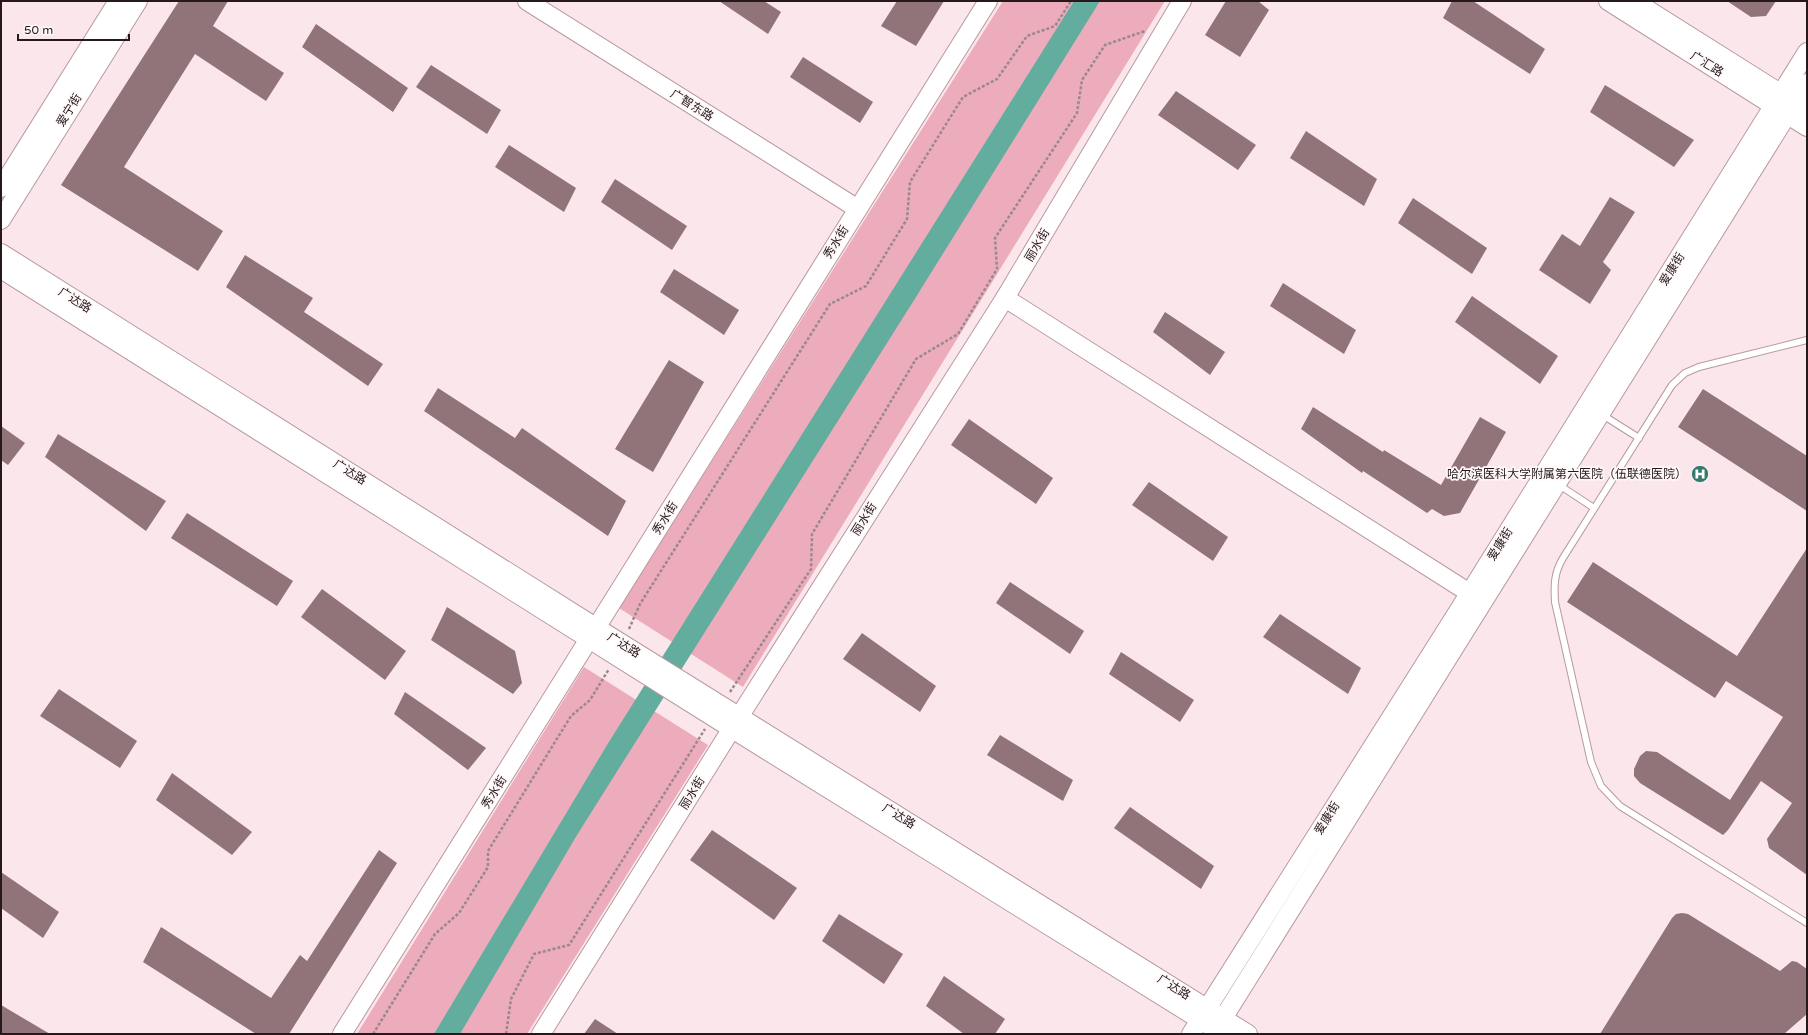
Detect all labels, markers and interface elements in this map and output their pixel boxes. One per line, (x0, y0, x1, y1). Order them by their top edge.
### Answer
scale bar (18, 16, 129, 42)
text: 50 m (24, 23, 53, 37)
street label: 广汇路 (1688, 49, 1726, 79)
street label: 广智东路 (668, 86, 716, 124)
street label: 爱宁街 (54, 91, 84, 129)
street label: 秀水街 (821, 223, 851, 261)
street label: 丽水街 (1022, 226, 1052, 264)
street label: 爱康街 (1657, 250, 1687, 288)
street label: 广达路 (56, 285, 94, 315)
street label: 广达路 (331, 457, 369, 487)
hospital icon: 哈尔滨医科大学附属第六医院（伍联德医院） (1690, 464, 1710, 484)
place label: 哈尔滨医科大学附属第六医院（伍联德医院） (1447, 467, 1687, 481)
street label: 秀水街 (650, 499, 680, 537)
street label: 丽水街 (849, 500, 879, 538)
street label: 爱康街 (1485, 525, 1515, 563)
street label: 广达路 (605, 630, 643, 660)
street label: 秀水街 (479, 773, 509, 811)
street label: 丽水街 (677, 774, 707, 812)
street label: 爱康街 (1312, 799, 1342, 837)
street label: 广达路 (880, 801, 918, 831)
street label: 广达路 (1155, 972, 1193, 1002)

